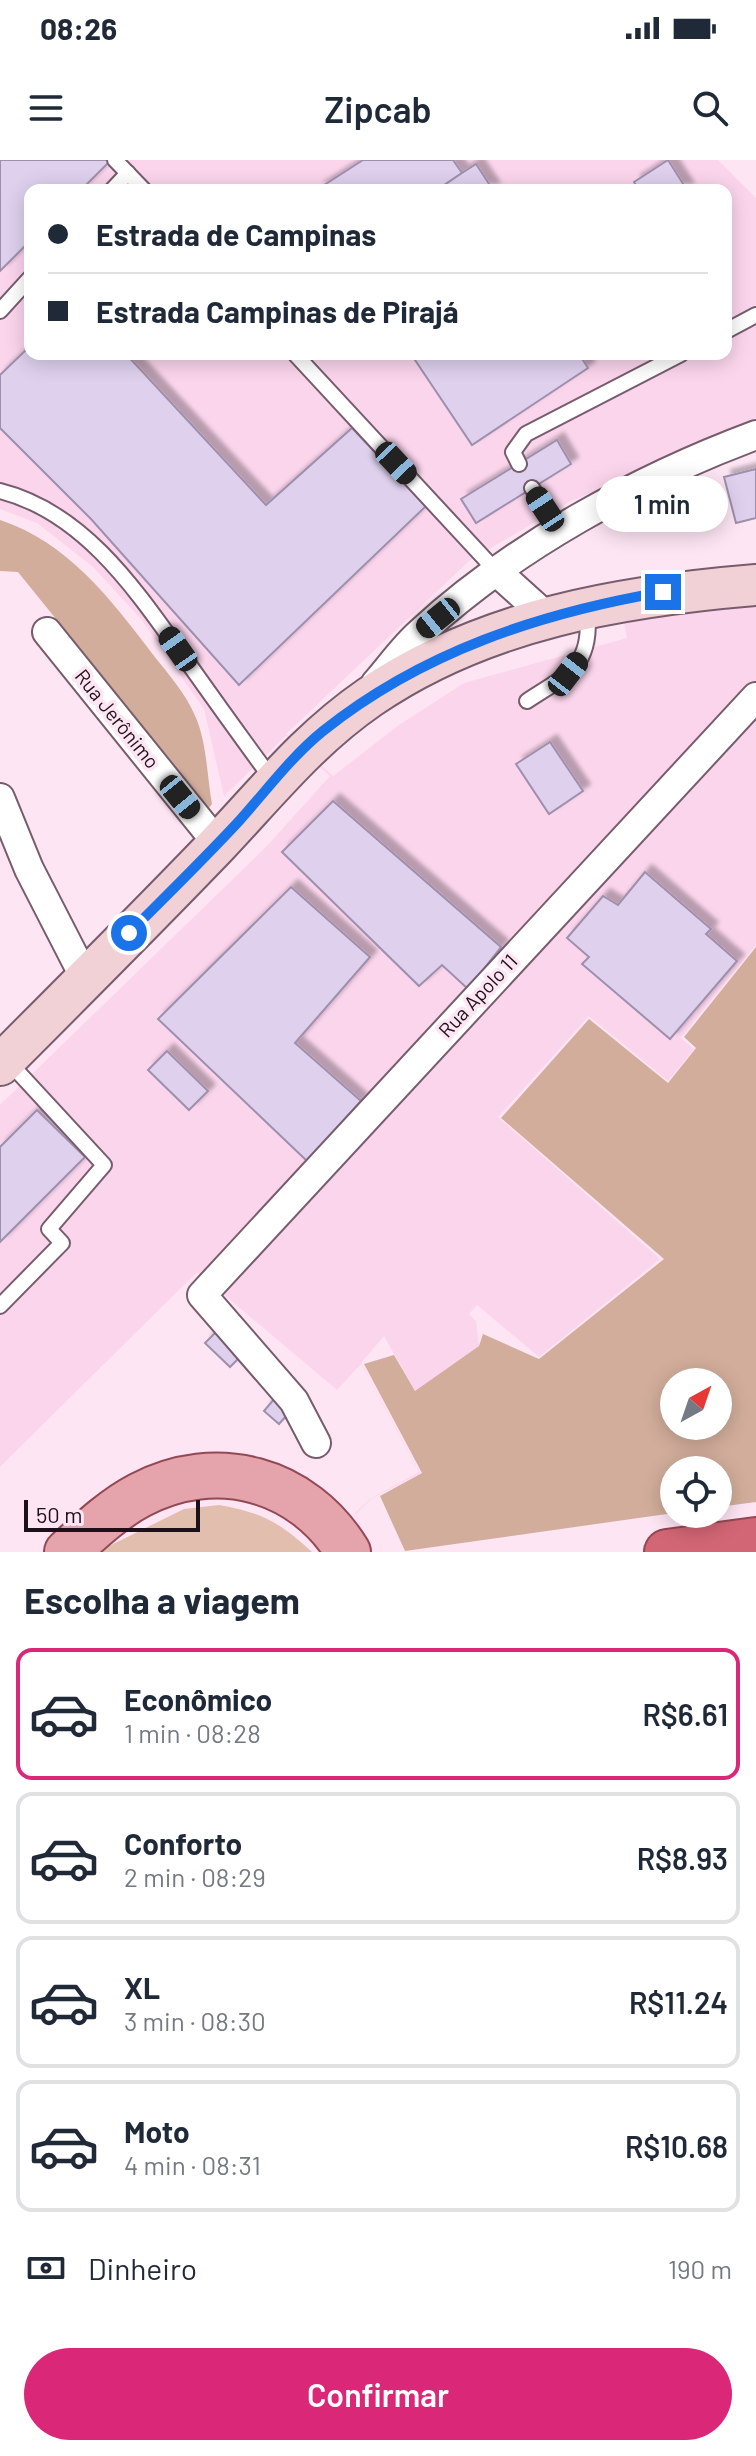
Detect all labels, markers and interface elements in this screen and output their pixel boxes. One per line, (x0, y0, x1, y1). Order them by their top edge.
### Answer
text: 08:26 (40, 10, 117, 46)
icon: menu (24, 86, 68, 130)
icon: search (688, 86, 732, 130)
text: Zipcab (324, 87, 432, 130)
text: Estrada de Campinas (96, 216, 376, 252)
text: Estrada Campinas de Pirajá (96, 293, 459, 329)
car (371, 437, 421, 489)
callout: 1 min (597, 476, 729, 532)
car (522, 482, 568, 536)
text: 1 min (634, 488, 690, 519)
route end (645, 574, 681, 610)
car (412, 594, 464, 642)
car (154, 622, 202, 676)
car (544, 648, 592, 700)
street label: Rua Jerônimo (71, 664, 165, 773)
car (156, 771, 204, 823)
route start (111, 915, 147, 951)
street label: Rua Apolo 11 (433, 949, 522, 1042)
north arrow (660, 1368, 732, 1440)
map controls (660, 1368, 732, 1528)
button: locate (660, 1456, 732, 1528)
scale bar (24, 1496, 200, 1532)
text: 50 m (36, 1501, 82, 1527)
text: Escolha a viagem (24, 1578, 300, 1621)
icon: car (28, 1678, 100, 1750)
text: Econômico (124, 1681, 272, 1717)
text: R$6.61 (642, 1696, 728, 1732)
text: 1 min · 08:28 (124, 1717, 261, 1748)
icon: car (28, 1822, 100, 1894)
text: Conforto (124, 1825, 242, 1861)
text: R$8.93 (637, 1840, 728, 1876)
text: 2 min · 08:29 (124, 1861, 266, 1892)
icon: car (28, 1966, 100, 2038)
text: XL (124, 1969, 160, 2005)
text: R$11.24 (629, 1984, 728, 2020)
text: 3 min · 08:30 (124, 2005, 266, 2036)
icon: car (28, 2110, 100, 2182)
text: Moto (124, 2113, 190, 2149)
text: R$10.68 (625, 2128, 728, 2164)
text: 4 min · 08:31 (124, 2149, 261, 2180)
icon: cash (24, 2246, 68, 2290)
text: Dinheiro (88, 2250, 197, 2286)
text: 190 m (668, 2253, 732, 2284)
button: Confirmar (24, 2348, 732, 2440)

